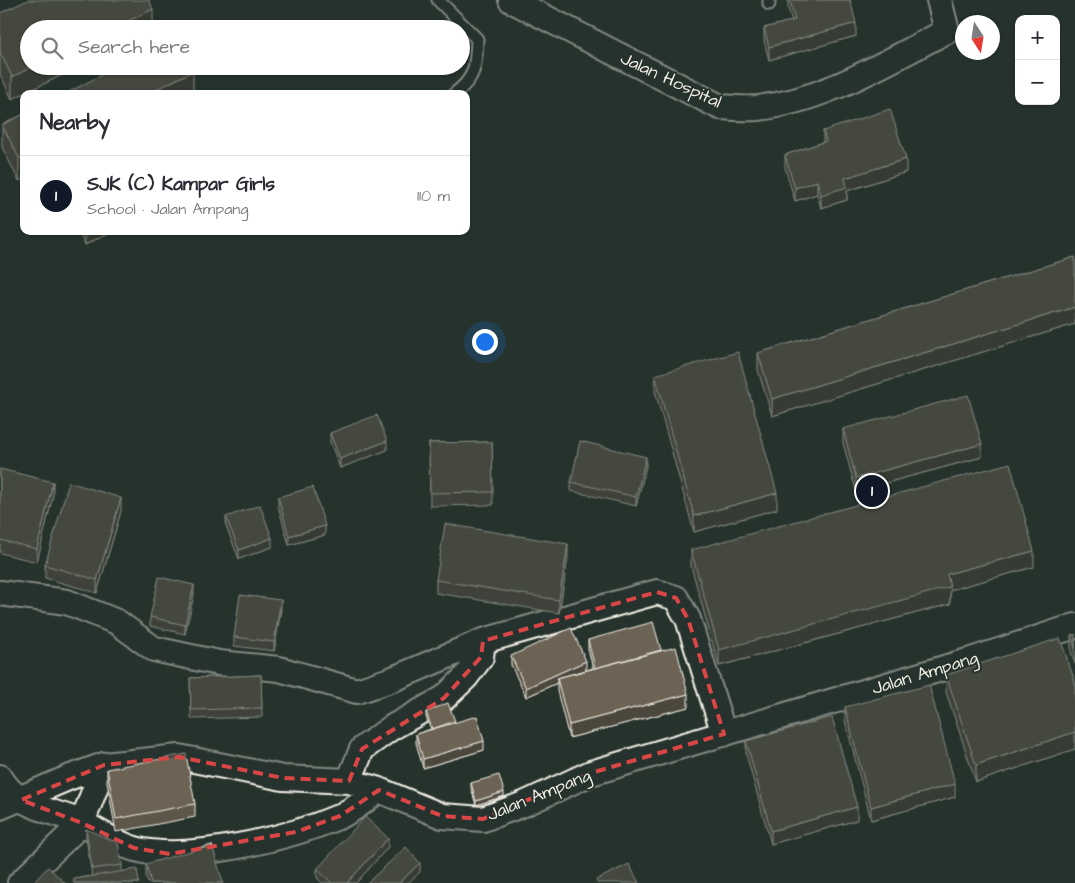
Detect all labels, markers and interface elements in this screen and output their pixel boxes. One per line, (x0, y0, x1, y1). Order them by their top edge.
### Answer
north arrow (955, 15, 1000, 60)
map controls (1015, 15, 1060, 105)
button: + (1015, 15, 1060, 60)
search box (20, 20, 470, 75)
icon: search (38, 34, 66, 62)
text: Search here (78, 34, 190, 61)
street label: Jalan Hospital (616, 46, 726, 114)
button: − (1015, 60, 1060, 105)
text: Nearby (40, 108, 110, 137)
text: SJK (C) Kampar Girls (87, 171, 275, 198)
text: 1 (55, 185, 57, 207)
text: 110 m (417, 185, 450, 207)
text: School · Jalan Ampang (87, 198, 249, 220)
your location (472, 329, 498, 355)
pin: 1 (856, 472, 888, 510)
street label: Jalan Ampang (869, 645, 981, 702)
street label: Jalan Ampang (483, 763, 595, 828)

